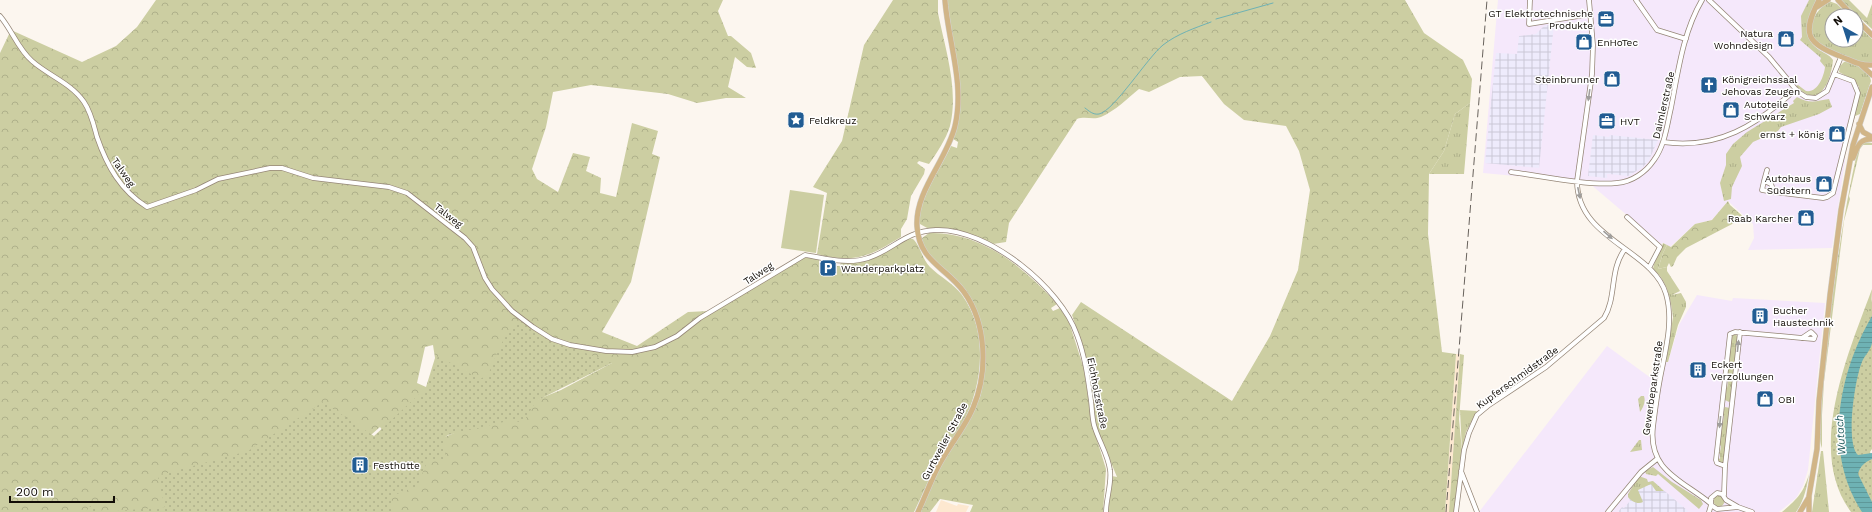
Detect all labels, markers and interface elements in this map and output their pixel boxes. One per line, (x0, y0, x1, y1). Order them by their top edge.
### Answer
place label: GT Elektrotechnische Produkte (1488, 8, 1593, 31)
north arrow (1824, 8, 1864, 48)
office icon: GT Elektrotechnische Produkte (1596, 9, 1616, 29)
text: N (1831, 13, 1845, 28)
place label: Natura Wohndesign (1714, 28, 1773, 51)
shop icon: Natura Wohndesign (1776, 29, 1796, 49)
shop icon: EnHoTec (1574, 32, 1594, 52)
place label: EnHoTec (1597, 37, 1638, 48)
shop icon: Steinbrunner (1602, 69, 1622, 89)
street label: Daimlerstraße (1650, 70, 1677, 140)
place label: Steinbrunner (1535, 74, 1599, 85)
place label: Königreichssaal Jehovas Zeugen (1722, 74, 1800, 97)
church icon: Königreichssaal Jehovas Zeugen (1699, 75, 1719, 95)
one-way arrow (1586, 89, 1592, 101)
place label: Autoteile Schwarz (1744, 99, 1788, 122)
shop icon: Autoteile Schwarz (1721, 100, 1741, 120)
place icon: Feldkreuz (786, 110, 806, 130)
office icon: HVT (1597, 111, 1617, 131)
place label: Feldkreuz (809, 115, 857, 126)
place label: HVT (1620, 116, 1640, 127)
shop icon: ernst + könig (1827, 124, 1847, 144)
place label: ernst + könig (1760, 129, 1825, 140)
street label: Talweg (110, 156, 138, 189)
place label: Autohaus Südstern (1765, 173, 1811, 196)
shop icon: Autohaus Südstern (1814, 174, 1834, 194)
one-way arrow (1576, 187, 1582, 200)
street label: Talweg (432, 201, 466, 230)
shop icon: Raab Karcher (1796, 208, 1816, 228)
place label: Raab Karcher (1728, 213, 1793, 224)
one-way arrow (1602, 230, 1613, 239)
parking icon: Wanderparkplatz (818, 258, 838, 278)
street label: Talweg (741, 259, 776, 287)
place label: Wanderparkplatz (841, 263, 924, 274)
place label: Bucher Haustechnik (1773, 305, 1834, 328)
building icon: Bucher Haustechnik (1750, 306, 1770, 326)
street label: Gewerbeparkstraße (1640, 340, 1665, 436)
one-way arrow (1735, 340, 1742, 352)
street label: Kupferschmidstraße (1474, 344, 1561, 411)
street label: Eichholzstraße (1085, 357, 1110, 430)
place label: Eckert Verzollungen (1711, 359, 1774, 382)
building icon: Eckert Verzollungen (1688, 360, 1708, 380)
shop icon: OBI (1755, 389, 1775, 409)
place label: OBI (1778, 394, 1795, 405)
street label: Gurtweiler Straße (919, 400, 970, 482)
water label: Wutach (1833, 414, 1848, 456)
one-way arrow (1717, 416, 1723, 428)
building icon: Festhütte (350, 455, 370, 475)
place label: Festhütte (373, 460, 420, 471)
scale bar (10, 478, 114, 504)
text: 200 m (16, 485, 53, 499)

